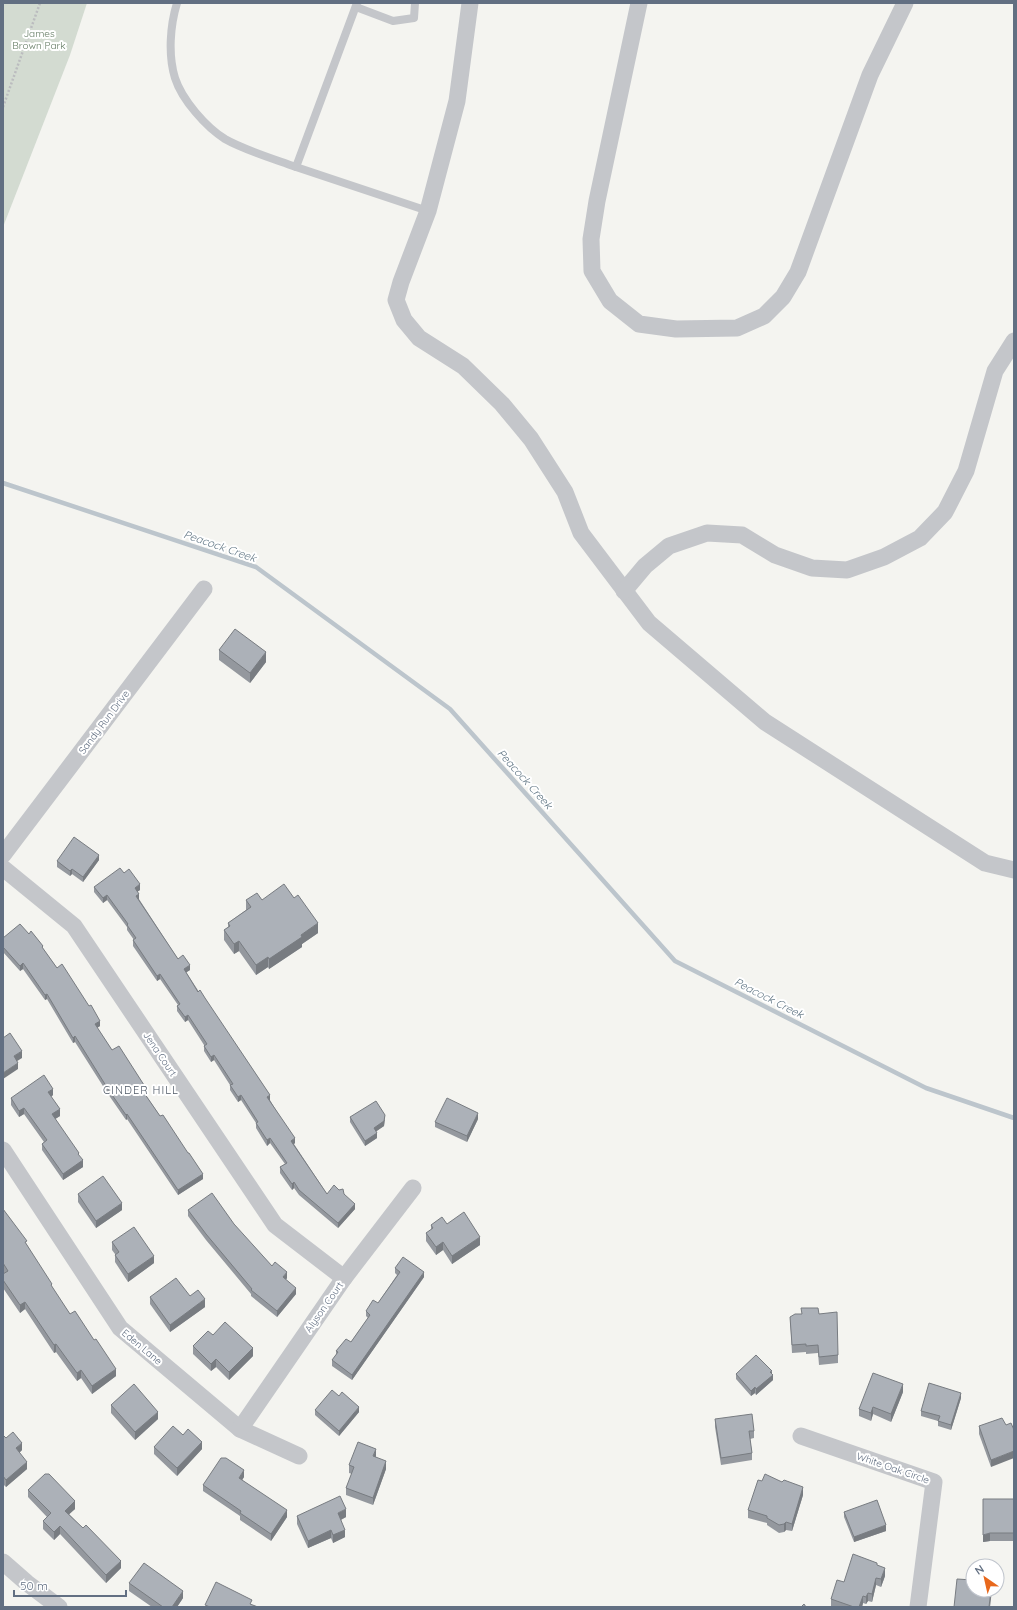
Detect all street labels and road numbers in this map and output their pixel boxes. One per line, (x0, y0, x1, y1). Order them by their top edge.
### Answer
street label: Sandy Run Drive (76, 687, 133, 757)
street label: Jena Court (140, 1029, 180, 1079)
street label: Alyson Court (302, 1279, 347, 1335)
street label: Eden Lane (119, 1326, 165, 1368)
street label: White Oak Circle (855, 1449, 932, 1487)

